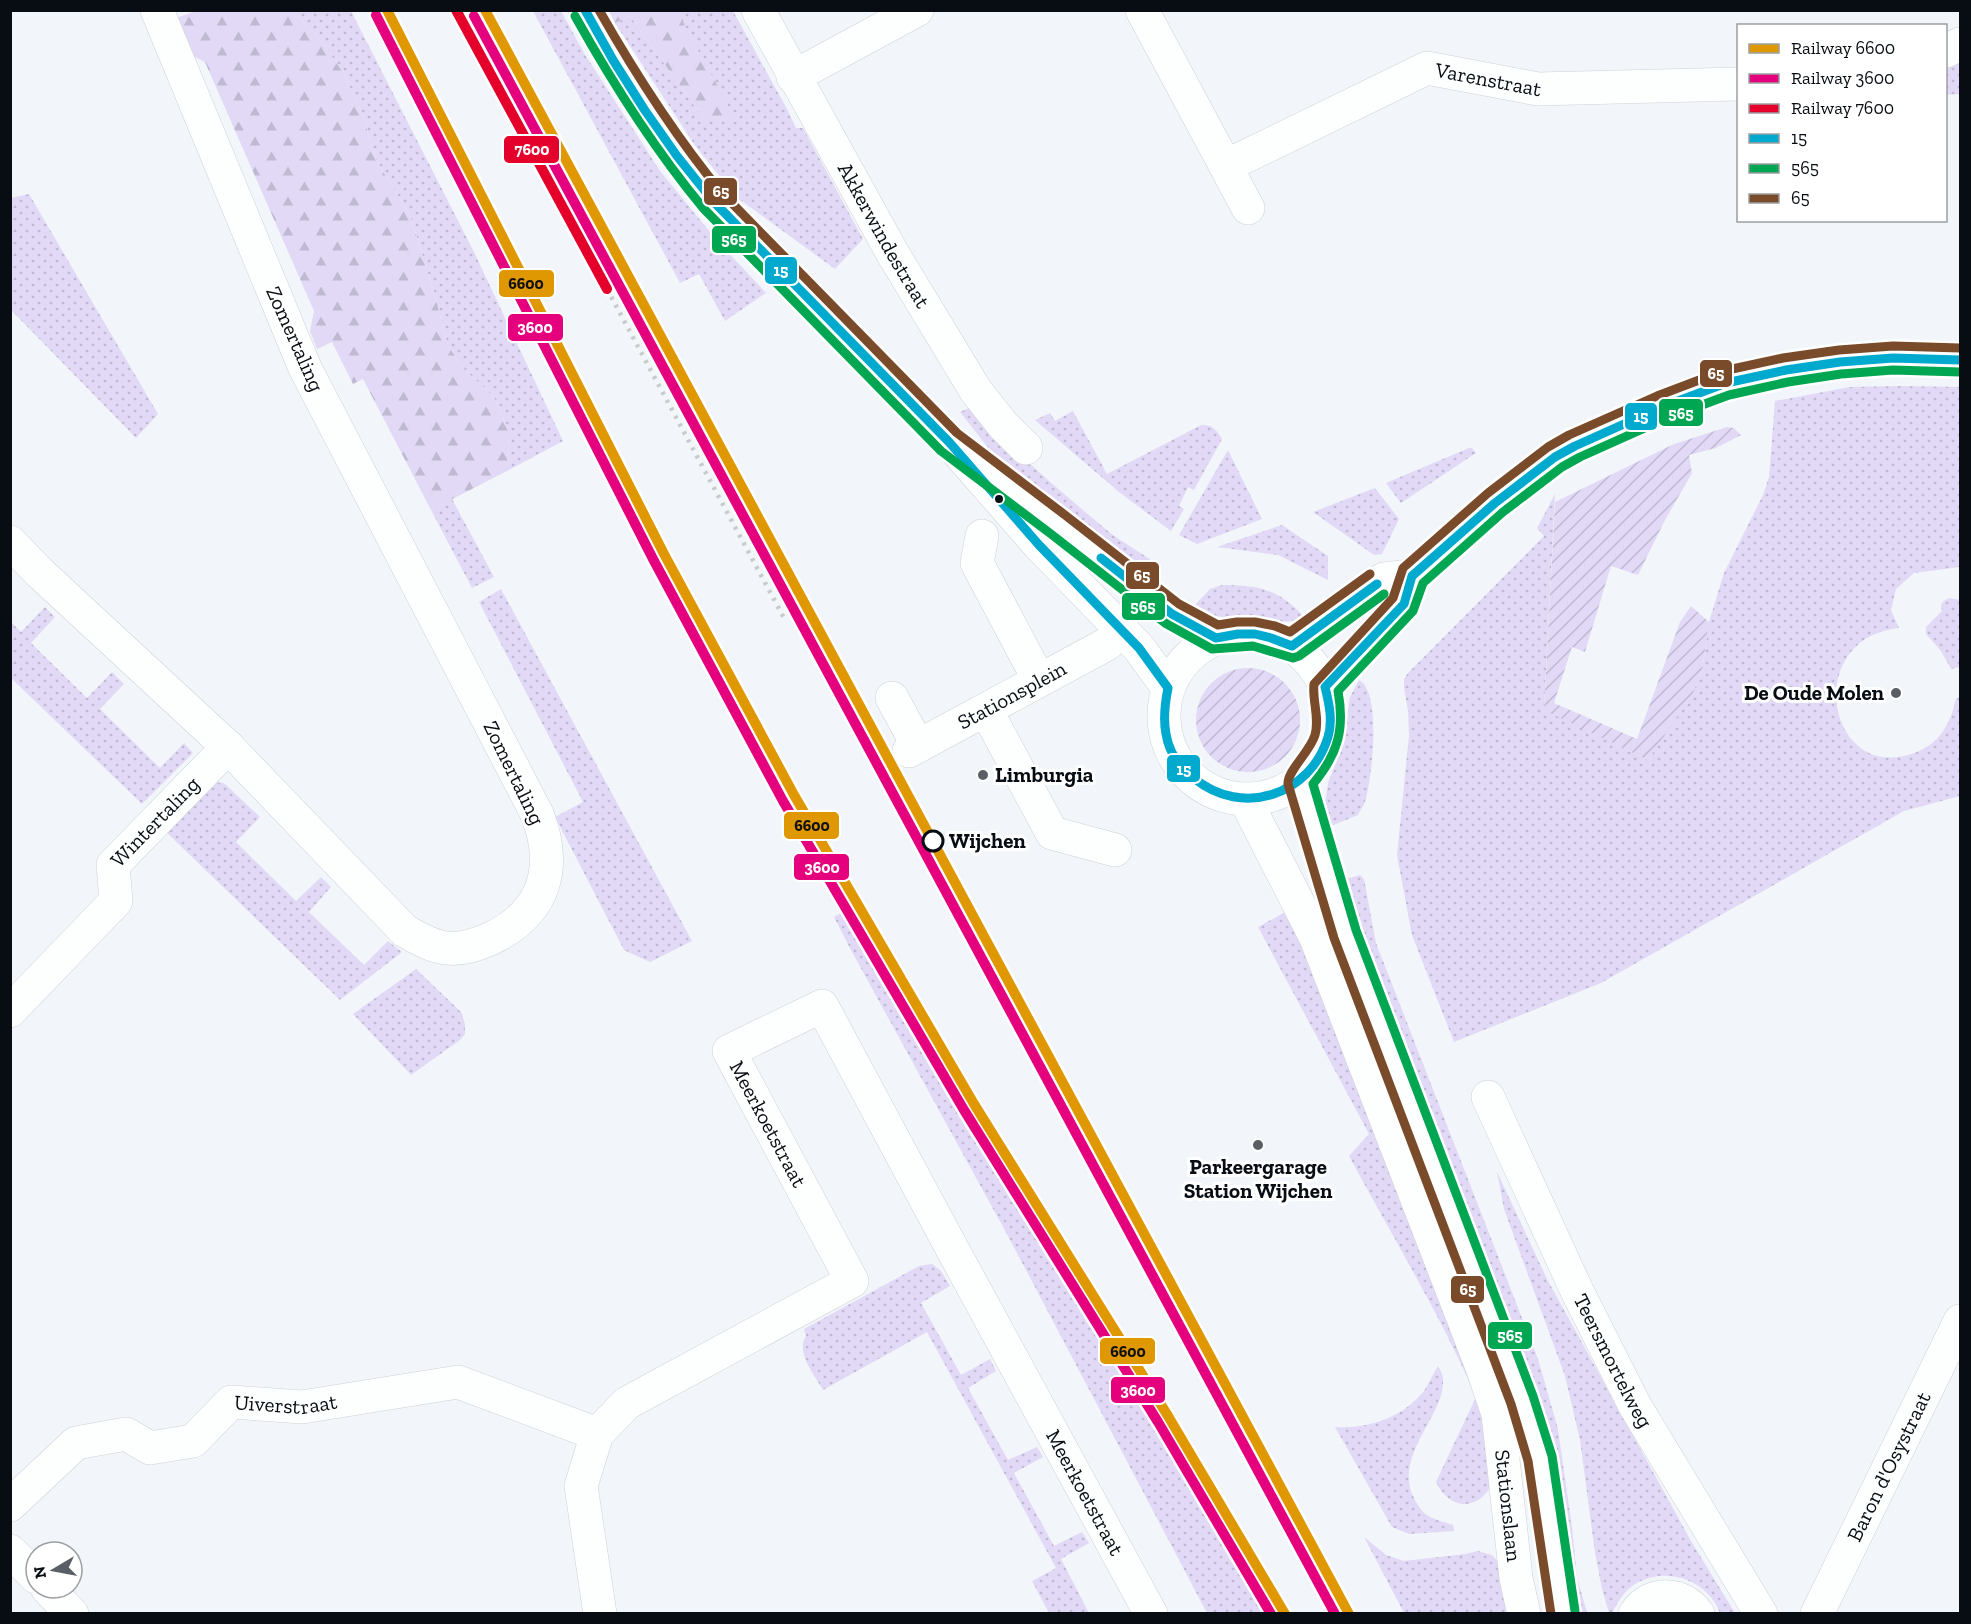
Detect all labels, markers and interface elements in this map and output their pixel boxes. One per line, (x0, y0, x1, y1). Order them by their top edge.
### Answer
legend (1737, 24, 1947, 222)
text: Railway 6600 (1791, 37, 1895, 59)
street label: Varenstraat (1432, 57, 1544, 101)
text: Railway 3600 (1791, 67, 1894, 89)
text: Railway 7600 (1791, 97, 1894, 119)
text: 15 (1791, 127, 1807, 149)
line badge: 7600 (503, 135, 560, 164)
text: 7600 (515, 140, 549, 159)
text: 565 (1791, 157, 1819, 179)
street label: Akkerwindestraat (833, 158, 936, 312)
line badge: 65 (703, 177, 738, 206)
text: 65 (713, 182, 729, 201)
text: 65 (1791, 187, 1810, 209)
line badge: 565 (711, 225, 757, 254)
text: 565 (721, 230, 747, 249)
line badge: 15 (764, 256, 798, 285)
text: 15 (774, 261, 788, 280)
line badge: 6600 (498, 269, 555, 298)
text: 6600 (508, 274, 544, 293)
street label: Zomertaling (261, 282, 330, 396)
line badge: 3600 (507, 313, 564, 342)
text: 3600 (517, 318, 553, 337)
line badge: 65 (1699, 359, 1733, 388)
text: 65 (1708, 364, 1724, 383)
line badge: 565 (1658, 398, 1704, 427)
line badge: 15 (1624, 402, 1658, 431)
text: 565 (1668, 404, 1694, 423)
text: 15 (1634, 407, 1648, 426)
unlabelled marker (993, 493, 1005, 505)
line badge: 65 (1125, 561, 1160, 590)
text: 65 (1134, 566, 1150, 585)
line badge: 565 (1121, 592, 1166, 621)
text: 565 (1130, 597, 1156, 616)
street label: Stationsplein (953, 655, 1070, 734)
place label: De Oude Molen (1744, 680, 1885, 705)
marker: De Oude Molen (1889, 686, 1903, 700)
street label: Zomertaling (479, 717, 551, 829)
line badge: 15 (1166, 754, 1201, 783)
text: 15 (1177, 760, 1191, 779)
place label: Limburgia (995, 762, 1094, 787)
marker: Limburgia (976, 768, 990, 782)
street label: Wintertaling (105, 771, 205, 872)
line badge: 6600 (783, 811, 840, 840)
text: 6600 (794, 816, 830, 835)
place label: Wijchen (949, 828, 1026, 853)
marker: Wijchen (922, 830, 944, 852)
line badge: 3600 (793, 853, 850, 881)
text: 3600 (804, 858, 840, 877)
street label: Meerkoetstraat (725, 1056, 812, 1191)
marker: Parkeergarage Station Wijchen (1251, 1138, 1265, 1152)
place label: Parkeergarage Station Wijchen (1184, 1154, 1333, 1203)
line badge: 65 (1450, 1275, 1485, 1304)
text: 65 (1460, 1280, 1476, 1299)
street label: Teersmortelweg (1568, 1289, 1659, 1433)
line badge: 565 (1487, 1321, 1533, 1350)
text: 565 (1497, 1326, 1523, 1345)
line badge: 6600 (1099, 1337, 1156, 1365)
text: 6600 (1110, 1342, 1146, 1361)
line badge: 3600 (1110, 1376, 1166, 1404)
text: 3600 (1120, 1381, 1156, 1400)
street label: Baron d'Osystraat (1841, 1387, 1936, 1545)
street label: Uiverstraat (233, 1389, 339, 1419)
street label: Meerkoetstraat (1041, 1425, 1130, 1560)
street label: Stationslaan (1490, 1448, 1527, 1563)
north arrow (24, 1540, 84, 1600)
text: N (29, 1565, 50, 1580)

